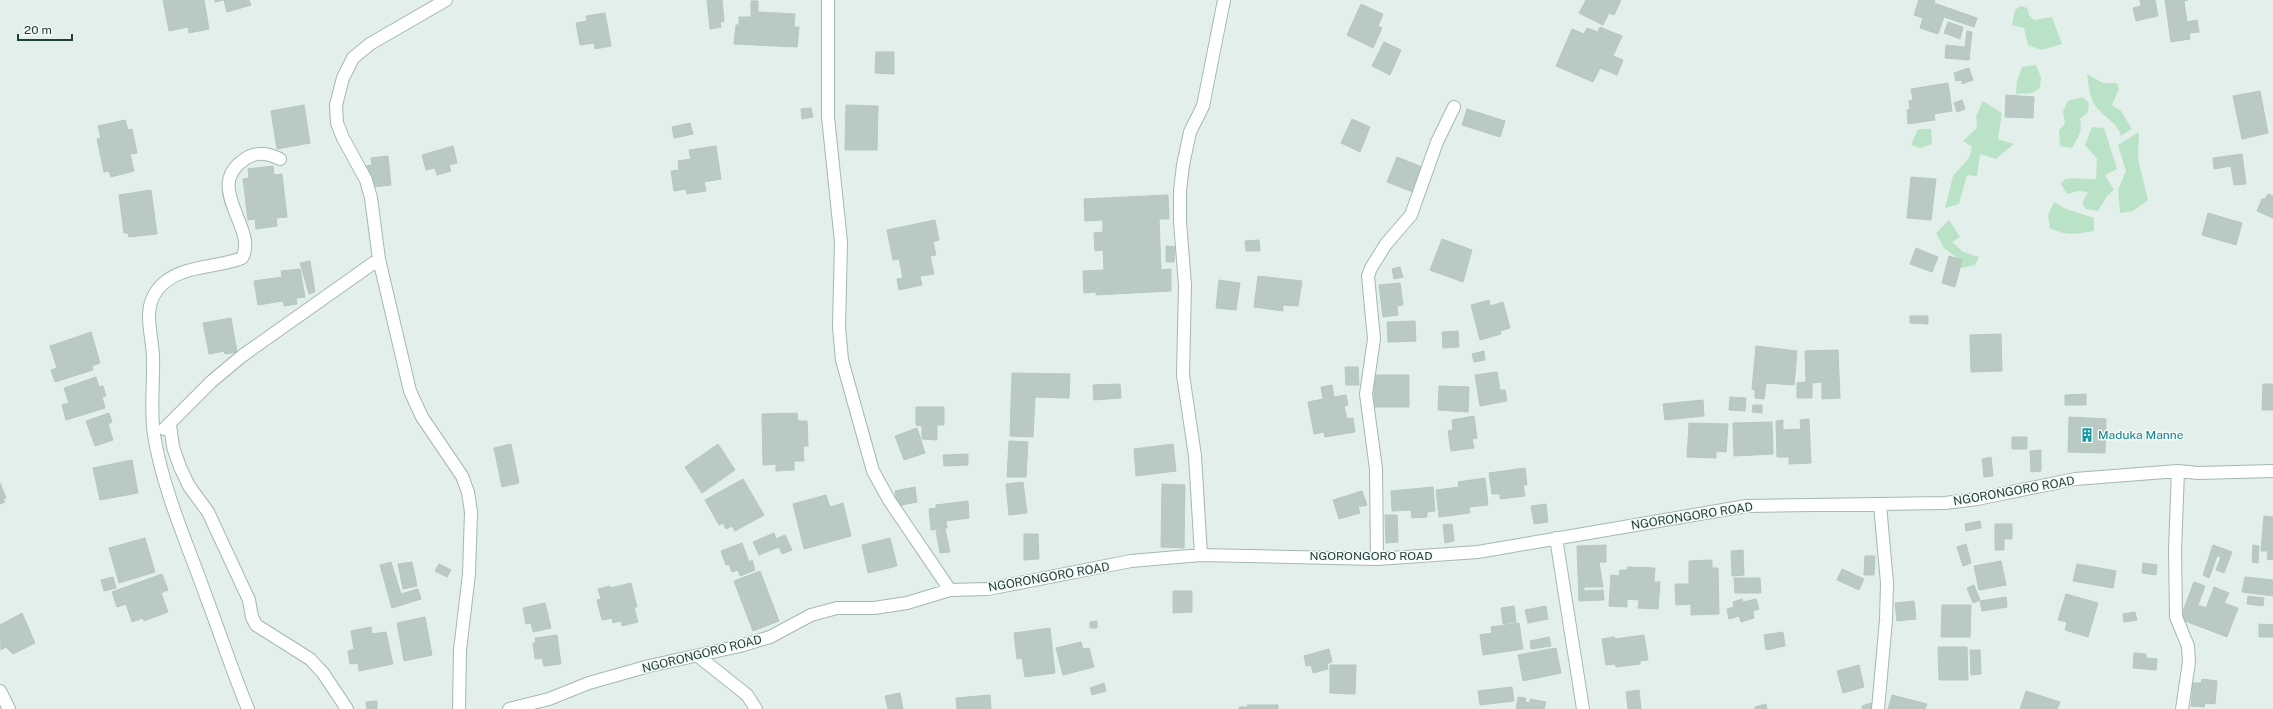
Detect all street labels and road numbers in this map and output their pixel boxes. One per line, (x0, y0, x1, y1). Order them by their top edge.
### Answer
street label: NGORONGORO ROAD (1952, 473, 2076, 509)
street label: NGORONGORO ROAD (1630, 499, 1754, 533)
street label: NGORONGORO ROAD (1309, 549, 1433, 563)
street label: NGORONGORO ROAD (987, 559, 1111, 595)
street label: NGORONGORO ROAD (641, 632, 763, 676)

